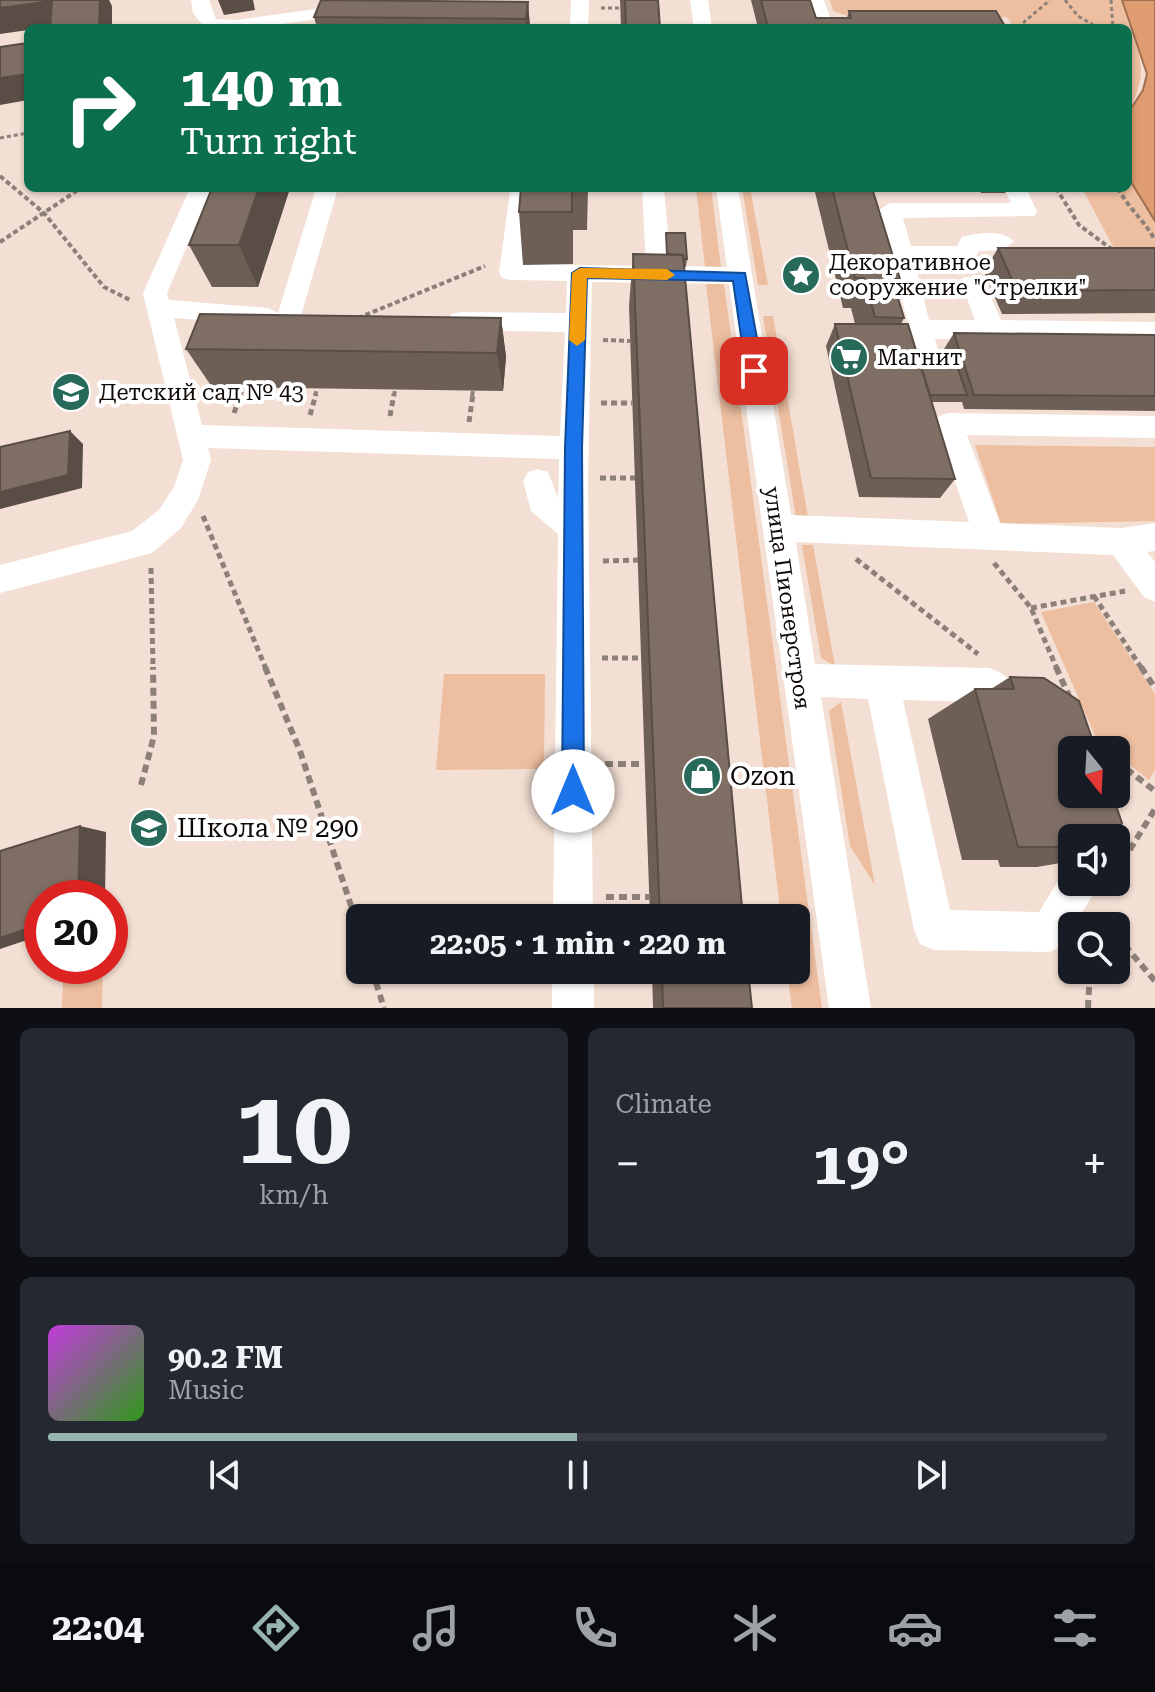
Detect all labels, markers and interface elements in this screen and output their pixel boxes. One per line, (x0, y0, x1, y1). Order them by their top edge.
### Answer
text: 140 m (180, 54, 342, 120)
icon: right (48, 56, 152, 160)
text: Turn right (180, 121, 357, 163)
place label: Декоративное сооружение "Стрелки" (829, 250, 1087, 300)
place icon: Декоративное сооружение "Стрелки" (780, 254, 822, 296)
supermarket icon: Магнит (828, 336, 870, 378)
pin (720, 337, 788, 405)
place label: Магнит (877, 345, 962, 370)
icon: arrive (732, 349, 776, 393)
school or university icon: Детский сад № 43 (50, 371, 92, 413)
place label: Детский сад № 43 (99, 380, 304, 405)
street label: улица Пионерстроя (759, 485, 816, 711)
north arrow (1058, 736, 1130, 808)
map controls (1058, 736, 1130, 984)
position arrow (531, 749, 615, 833)
shop icon: Ozon (681, 755, 723, 797)
place label: Ozon (730, 761, 796, 791)
school or university icon: Школа № 290 (128, 807, 170, 849)
place label: Школа № 290 (177, 813, 359, 843)
button: sound (1058, 824, 1130, 896)
speed limit sign: 20 (24, 880, 128, 984)
button: search (1058, 912, 1130, 984)
text: 22:05 · 1 min · 220 m (430, 926, 726, 961)
text: 10 (236, 1067, 352, 1188)
text: Climate (616, 1089, 712, 1119)
text: 19° (813, 1128, 910, 1199)
text: − (616, 1138, 640, 1190)
text: + (1082, 1138, 1107, 1190)
text: km/h (259, 1180, 329, 1210)
text: 90.2 FM (168, 1340, 283, 1375)
text: Music (168, 1375, 244, 1405)
icon: previous (203, 1453, 247, 1497)
icon: pause (556, 1453, 600, 1497)
icon: next (909, 1453, 953, 1497)
icon: directions (248, 1600, 304, 1656)
icon: music (408, 1600, 464, 1656)
icon: phone (567, 1600, 623, 1656)
icon: climate (727, 1600, 783, 1656)
icon: car (887, 1600, 943, 1656)
icon: filters (1047, 1600, 1103, 1656)
text: 22:04 (52, 1607, 144, 1649)

